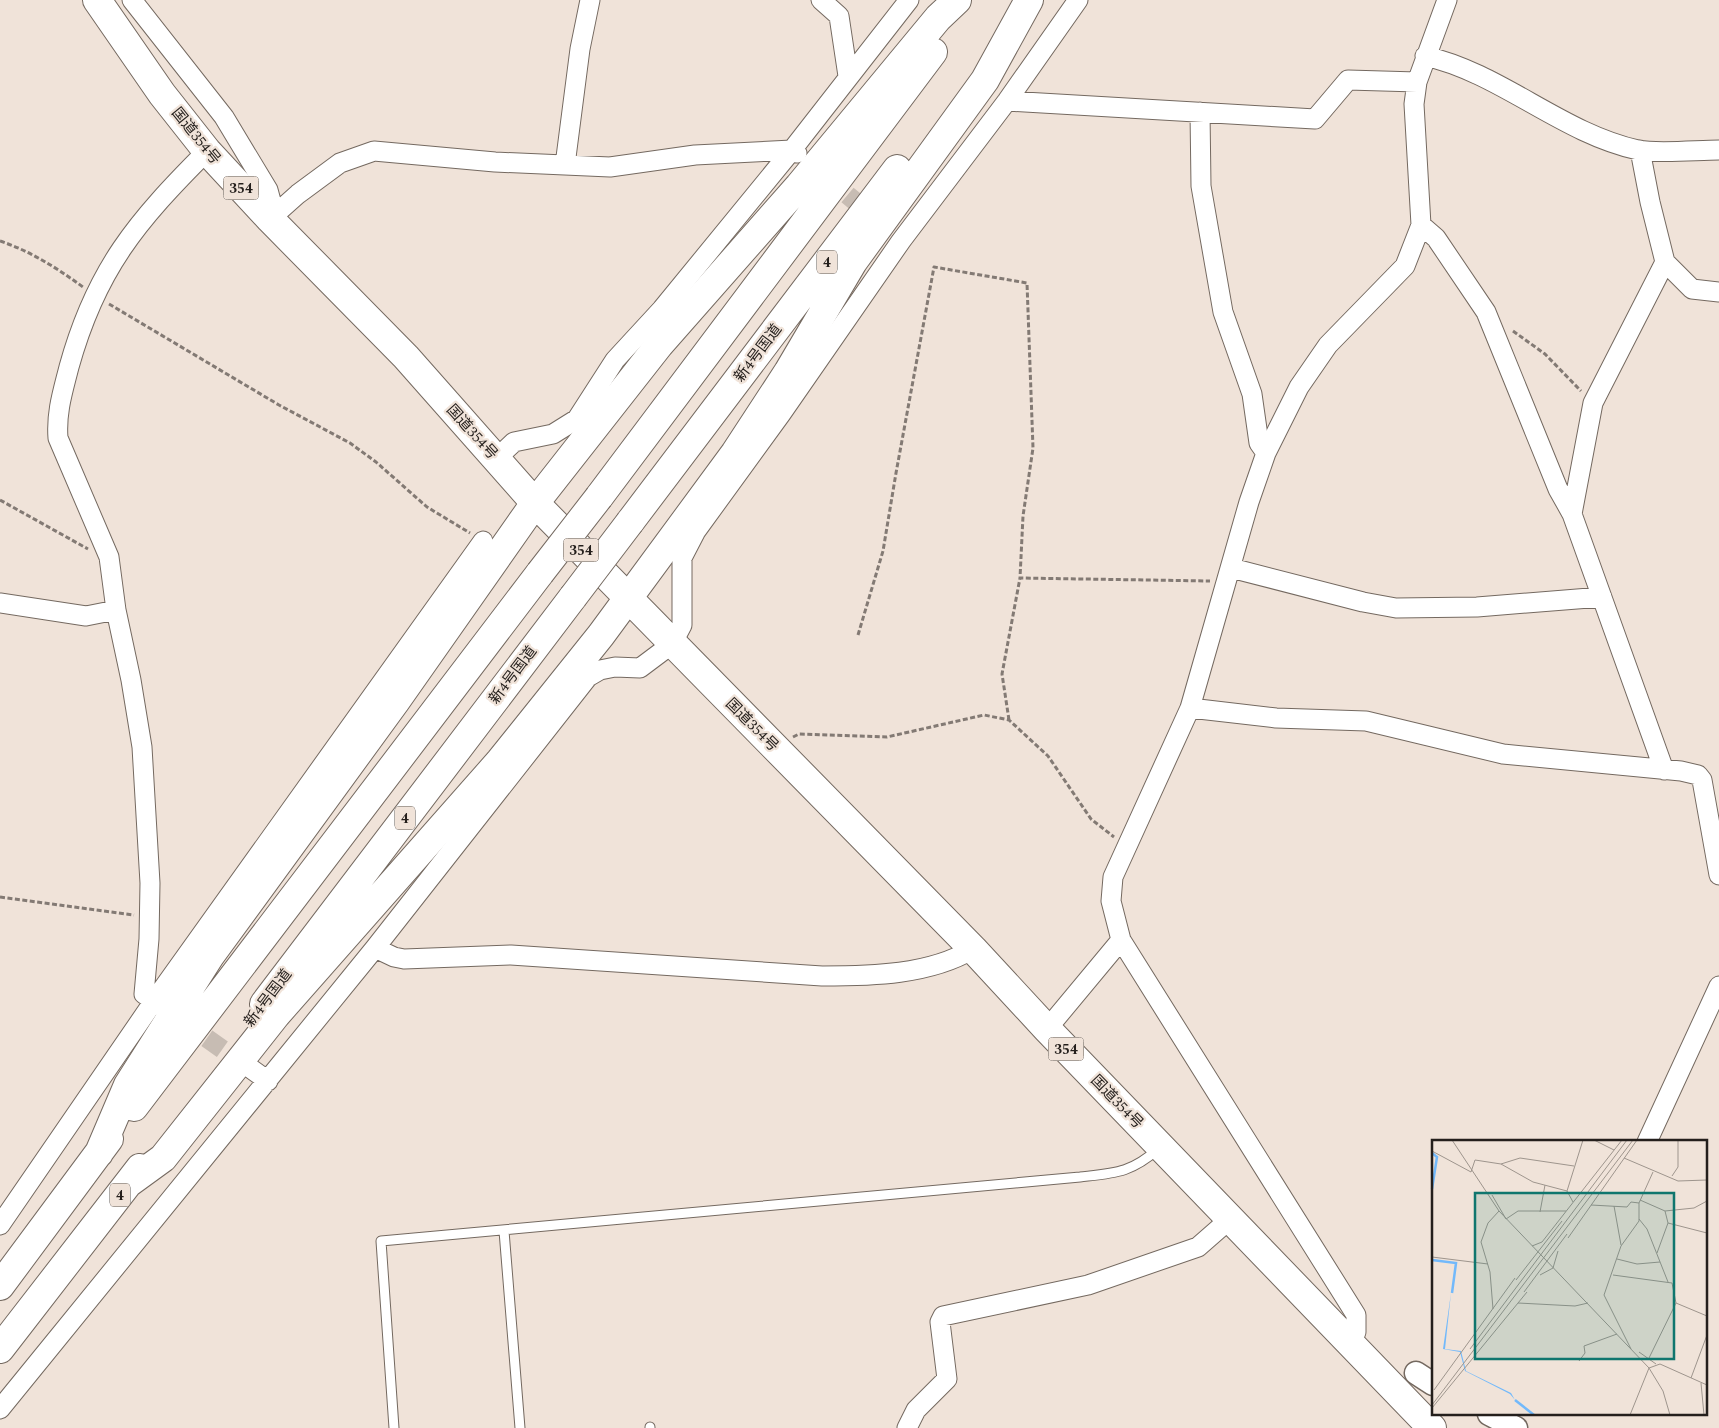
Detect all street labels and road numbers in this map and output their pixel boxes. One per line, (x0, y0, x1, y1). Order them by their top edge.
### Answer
street label: 国道354号 (166, 103, 226, 169)
road number: 354 (224, 177, 258, 200)
road number: 4 (817, 250, 837, 274)
street label: 新4号国道 (728, 319, 788, 387)
street label: 国道354号 (441, 399, 503, 465)
road number: 354 (564, 538, 598, 562)
street label: 新4号国道 (483, 641, 543, 709)
street label: 国道354号 (720, 693, 784, 757)
road number: 4 (395, 806, 415, 830)
street label: 新4号国道 (238, 964, 298, 1032)
road number: 354 (1048, 1038, 1084, 1060)
street label: 国道354号 (1085, 1070, 1149, 1134)
road number: 4 (110, 1184, 130, 1206)

